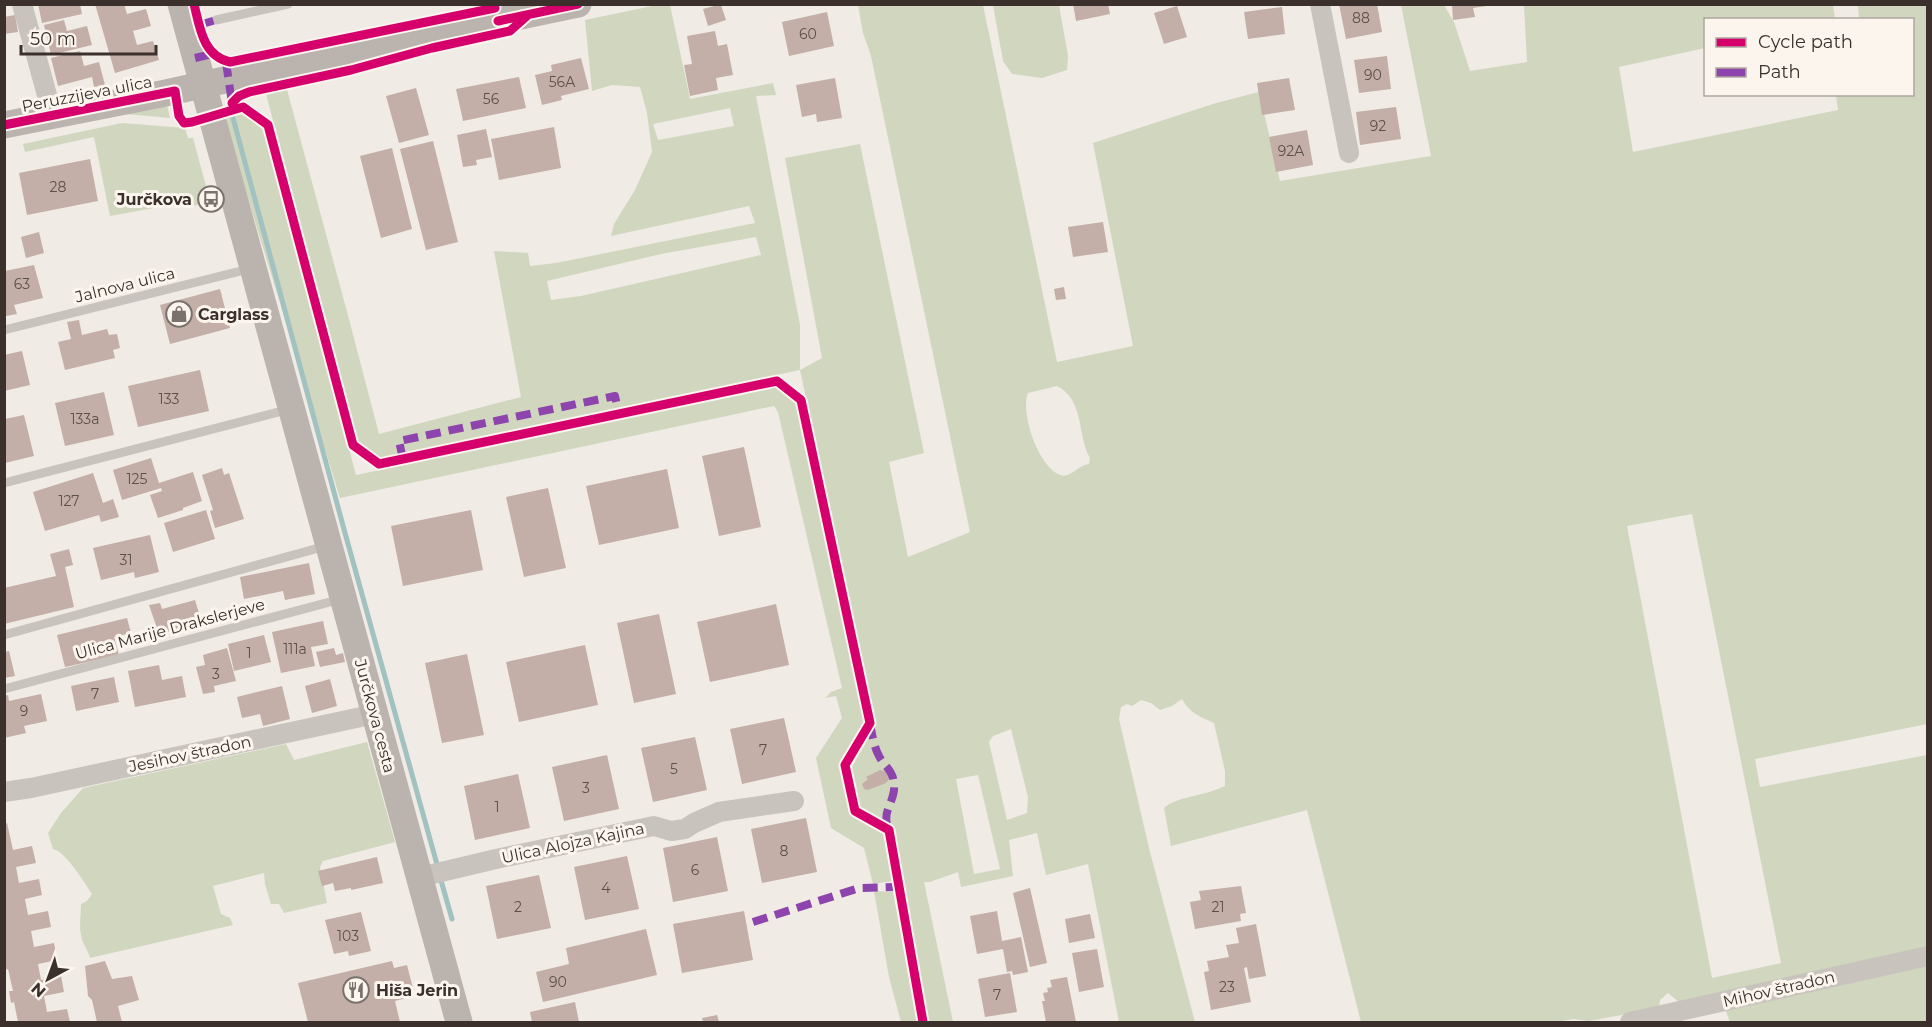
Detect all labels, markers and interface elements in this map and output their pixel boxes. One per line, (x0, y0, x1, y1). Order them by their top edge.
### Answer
house number: 88 (1352, 9, 1370, 27)
scale bar (21, 18, 156, 56)
legend (1704, 18, 1914, 96)
house number: 60 (799, 25, 817, 43)
text: 50 m (30, 28, 76, 50)
text: Cycle path (1758, 31, 1853, 53)
text: Path (1758, 61, 1801, 83)
house number: 90 (1364, 66, 1382, 84)
street label: Peruzzijeva ulica (20, 72, 154, 116)
house number: 56A (549, 73, 576, 91)
house number: 56 (483, 90, 500, 108)
house number: 92 (1370, 117, 1386, 135)
house number: 92A (1278, 142, 1305, 160)
house number: 28 (50, 178, 67, 196)
bus stop icon: Jurčkova (196, 184, 226, 214)
place label: Jurčkova (116, 190, 192, 209)
street label: Jalnova ulica (72, 263, 177, 307)
house number: 63 (14, 275, 30, 293)
shop icon: Carglass (164, 299, 194, 329)
place label: Carglass (198, 305, 270, 324)
house number: 133 (159, 390, 179, 408)
house number: 133a (70, 410, 100, 428)
house number: 125 (127, 470, 148, 488)
house number: 127 (58, 492, 80, 510)
house number: 31 (120, 551, 132, 569)
street label: Ulica Marije Drakslerjeve (73, 595, 267, 663)
house number: 111a (283, 640, 307, 658)
house number: 1 (246, 644, 252, 662)
street label: Jurčkova cesta (350, 656, 399, 775)
house number: 3 (212, 665, 220, 683)
house number: 7 (91, 685, 99, 703)
house number: 9 (20, 702, 28, 720)
street label: Jesihov štradon (126, 732, 253, 776)
house number: 7 (759, 741, 767, 759)
house number: 5 (670, 760, 678, 778)
house number: 3 (582, 779, 590, 797)
house number: 1 (494, 798, 500, 816)
street label: Ulica Alojza Kajina (500, 819, 646, 867)
house number: 8 (780, 842, 789, 860)
house number: 6 (691, 861, 700, 879)
house number: 4 (601, 879, 611, 897)
house number: 2 (514, 898, 522, 916)
house number: 21 (1211, 898, 1225, 916)
house number: 103 (337, 927, 359, 945)
north arrow (18, 949, 78, 1009)
street label: Mihov štradon (1721, 967, 1837, 1011)
house number: 90 (549, 973, 567, 991)
restaurant icon: Hiša Jerin (341, 975, 371, 1005)
house number: 23 (1219, 978, 1235, 996)
text: N (27, 979, 50, 1001)
place label: Hiša Jerin (376, 981, 458, 1000)
house number: 7 (993, 986, 1001, 1004)

